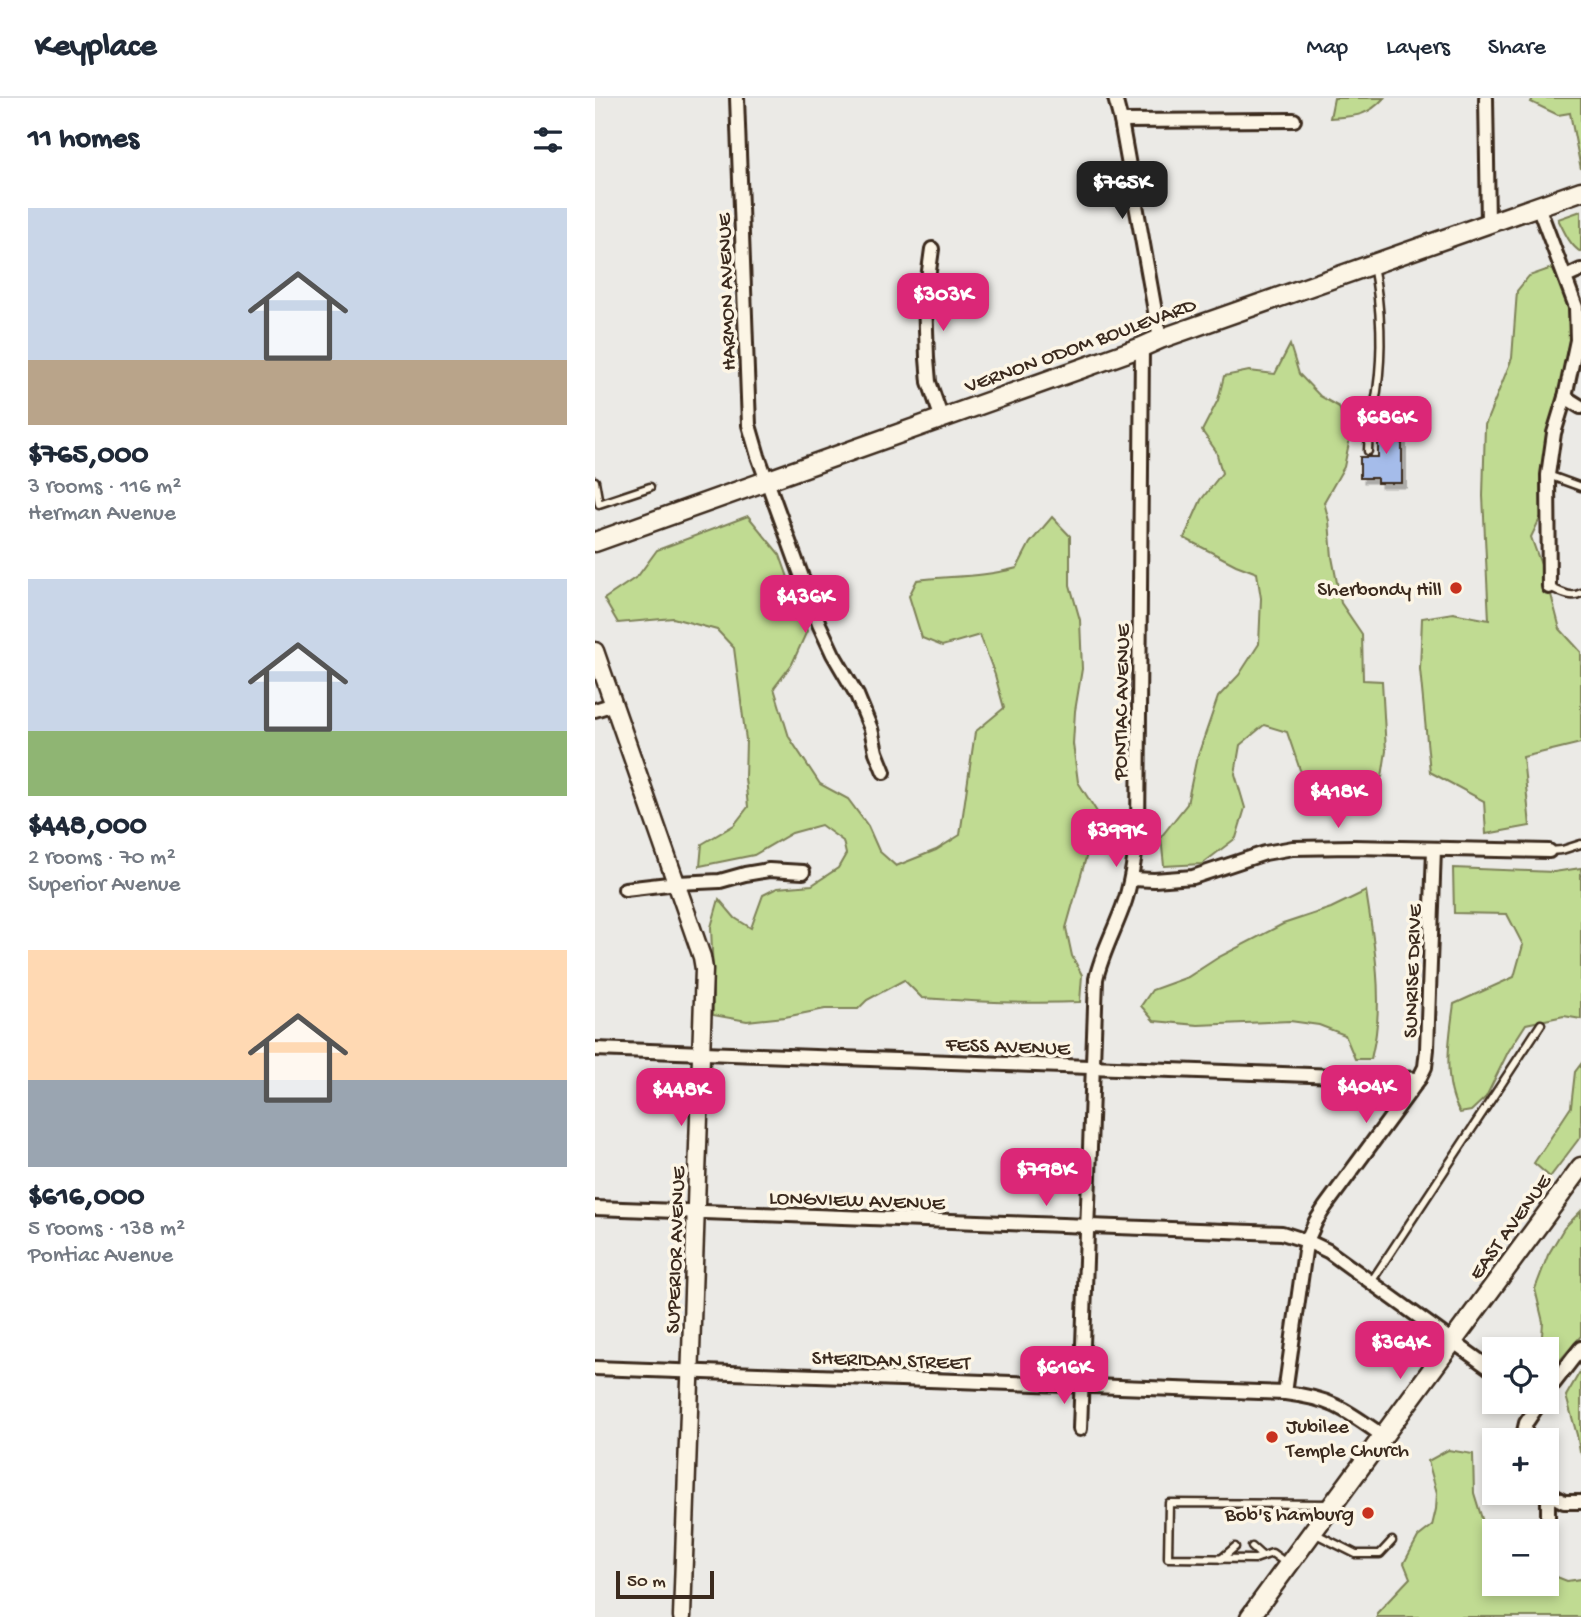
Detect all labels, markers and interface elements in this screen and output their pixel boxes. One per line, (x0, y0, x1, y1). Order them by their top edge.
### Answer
text: Keyplace (35, 29, 157, 67)
text: Map (1306, 34, 1348, 63)
text: Layers (1386, 34, 1450, 63)
text: Share (1488, 34, 1546, 63)
icon: filters (529, 121, 567, 159)
text: 11 homes (28, 123, 139, 158)
pin: $765K (1073, 162, 1171, 221)
text: $765K (1093, 170, 1151, 197)
street label: HARMON AVENUE (713, 212, 744, 371)
icon: home (235, 253, 361, 379)
pin: $303K (894, 274, 992, 333)
text: $303K (913, 282, 973, 309)
street label: VERNON ODOM BOULEVARD (961, 294, 1201, 401)
pin: $686K (1337, 396, 1435, 456)
text: $686K (1357, 405, 1415, 432)
text: $765,000 (28, 439, 149, 474)
text: 3 rooms · 116 m² (28, 474, 181, 501)
text: Herman Avenue (28, 501, 176, 528)
pin: $436K (756, 575, 854, 635)
place label: Sherbondy Hill (1317, 579, 1442, 604)
marker: Sherbondy Hill (1448, 580, 1464, 596)
text: $436K (776, 584, 834, 611)
street label: PONTIAC AVENUE (1110, 623, 1137, 781)
icon: home (235, 624, 361, 750)
pin: $418K (1289, 770, 1387, 830)
text: $418K (1310, 779, 1366, 806)
text: $448,000 (28, 810, 147, 845)
pin: $399K (1067, 810, 1165, 869)
text: $399K (1087, 818, 1145, 845)
text: 2 rooms · 70 m² (28, 845, 176, 872)
text: Superior Avenue (28, 872, 180, 899)
street label: SUNRISE DRIVE (1400, 903, 1429, 1038)
icon: home (235, 995, 361, 1121)
street label: FESS AVENUE (944, 1034, 1071, 1063)
pin: $404K (1317, 1066, 1415, 1125)
pin: $448K (632, 1068, 730, 1128)
text: $404K (1337, 1074, 1395, 1101)
text: $448K (652, 1077, 710, 1104)
pin: $798K (997, 1148, 1095, 1208)
text: $798K (1016, 1157, 1076, 1184)
street label: SUPERIOR AVENUE (662, 1165, 693, 1334)
street label: EAST AVENUE (1465, 1170, 1559, 1286)
text: $616,000 (28, 1181, 145, 1216)
street label: LONGVIEW AVENUE (768, 1187, 946, 1218)
text: 5 rooms · 138 m² (28, 1216, 185, 1243)
text: Pontiac Avenue (28, 1243, 173, 1270)
pin: $364K (1351, 1322, 1449, 1381)
text: $364K (1371, 1330, 1429, 1357)
map controls (1482, 1337, 1559, 1596)
button: locate (1482, 1337, 1559, 1414)
pin: $616K (1015, 1346, 1113, 1406)
street label: SHERIDAN STREET (811, 1347, 972, 1378)
text: $616K (1036, 1355, 1092, 1382)
place label: Jubilee Temple Church (1285, 1416, 1409, 1465)
button: + (1482, 1428, 1559, 1505)
marker: Jubilee Temple Church (1264, 1429, 1280, 1445)
place label: Bob's hamburg (1224, 1504, 1354, 1529)
marker: Bob's hamburg (1360, 1505, 1376, 1521)
button: − (1482, 1519, 1559, 1596)
scale bar (616, 1568, 714, 1600)
text: 50 m (627, 1571, 666, 1594)

